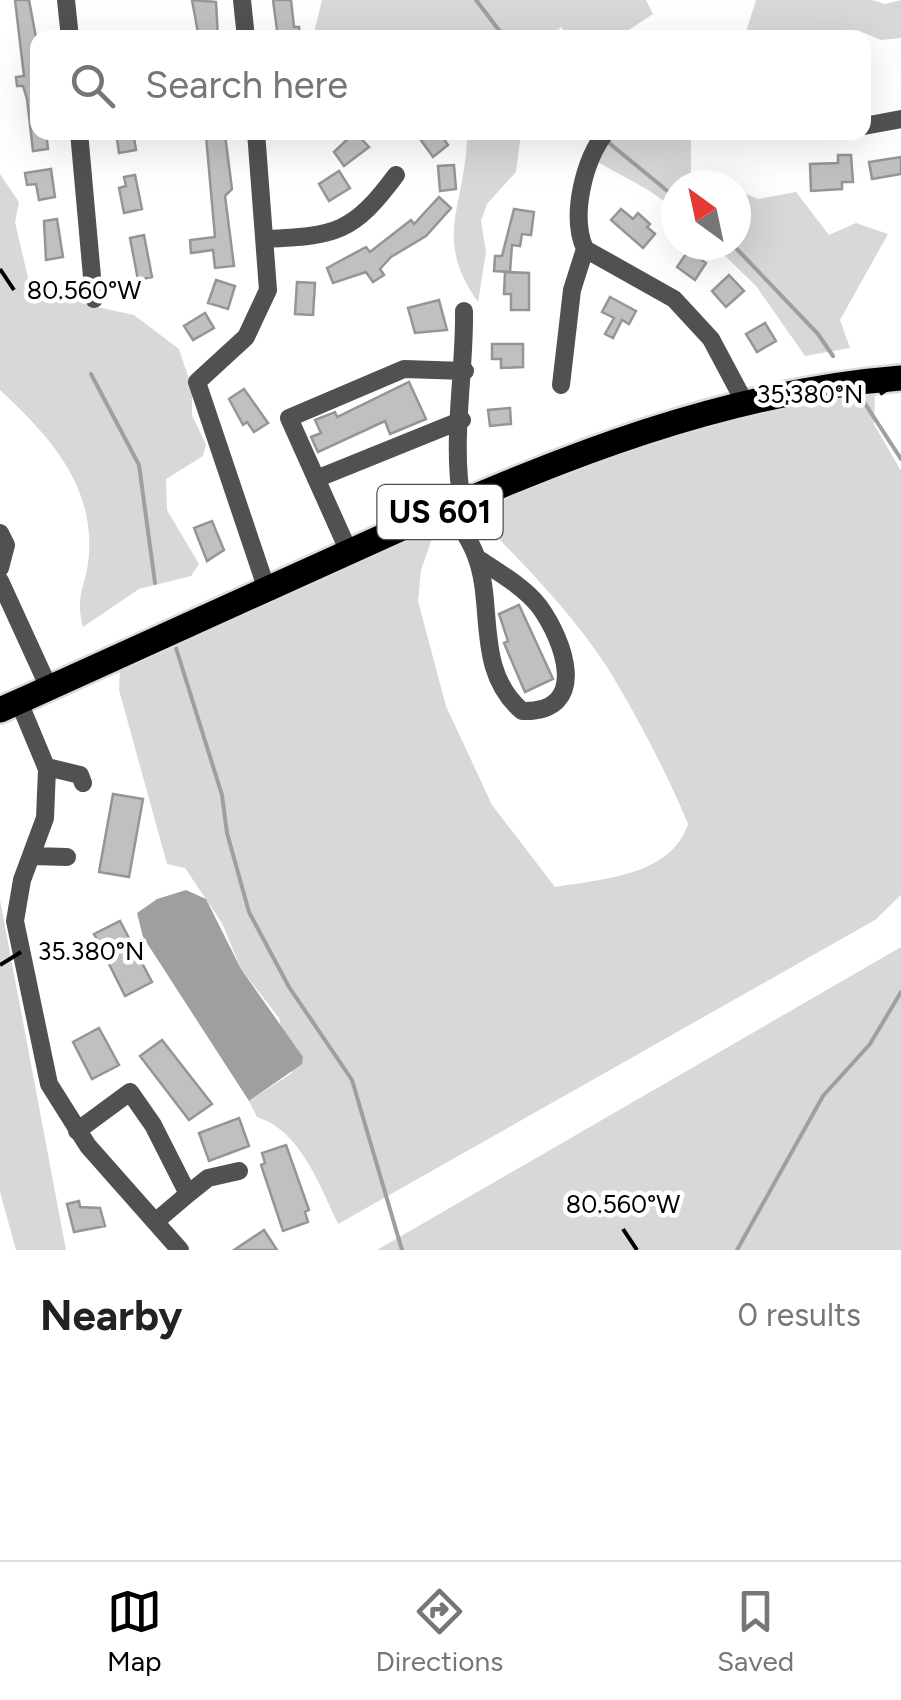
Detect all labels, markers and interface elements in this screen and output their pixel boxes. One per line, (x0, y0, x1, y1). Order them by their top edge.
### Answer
search box (30, 30, 871, 140)
icon: search (65, 58, 120, 113)
text: Search here (145, 62, 348, 108)
north arrow (661, 170, 751, 260)
text: 80.560°W (27, 275, 141, 305)
text: 35.380°N (757, 379, 863, 409)
road number: US 601 (378, 485, 502, 539)
text: 35.380°N (38, 936, 144, 966)
text: 80.560°W (566, 1189, 680, 1219)
text: Nearby (40, 1290, 182, 1341)
text: 0 results (737, 1296, 861, 1334)
tab: Map (107, 1584, 162, 1678)
tab: Directions (376, 1584, 503, 1678)
tab: Saved (717, 1584, 794, 1678)

